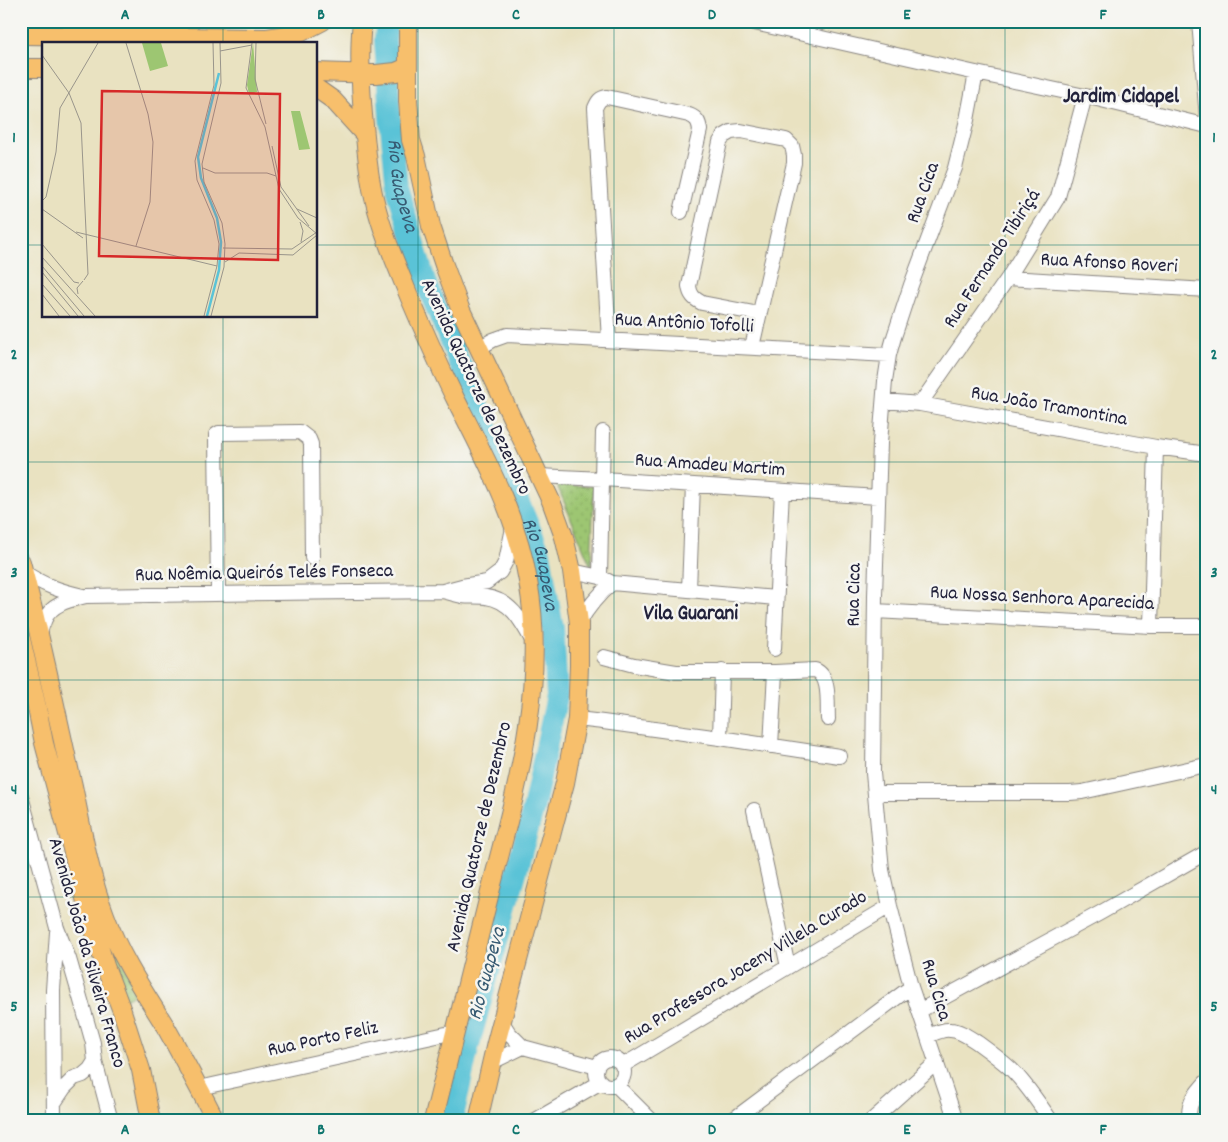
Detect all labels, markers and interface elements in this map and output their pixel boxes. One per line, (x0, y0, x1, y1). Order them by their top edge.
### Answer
text: A (121, 4, 130, 27)
text: B (317, 4, 325, 27)
text: C (512, 4, 520, 27)
text: D (708, 4, 717, 27)
text: E (903, 4, 911, 27)
text: F (1099, 4, 1107, 27)
inset map (42, 42, 318, 318)
district label: Jardim Cidapel (1063, 83, 1180, 113)
text: 1 (12, 127, 16, 150)
text: 1 (1212, 127, 1216, 150)
water label: Rio Guapeva (377, 137, 425, 238)
street label: Rua Cica (900, 158, 948, 228)
street label: Rua Fernando Tibiriçá (937, 184, 1049, 334)
street label: Rua Afonso Roveri (1040, 246, 1179, 282)
street label: Avenida Quatorze de Dezembro (413, 274, 538, 500)
street label: Rua Antônio Tofolli (614, 306, 755, 342)
text: 2 (11, 344, 18, 367)
text: 2 (1211, 344, 1218, 367)
street label: Rua João Tramontina (969, 379, 1130, 435)
street label: Rua Amadeu Martim (634, 447, 786, 485)
water label: Rio Guapeva (512, 513, 565, 614)
street label: Rua Noêmia Queirós Telés Fonseca (135, 558, 394, 590)
text: 3 (10, 562, 18, 585)
text: 3 (1210, 562, 1218, 585)
street label: Rua Cica (840, 563, 870, 627)
street label: Rua Nossa Senhora Aparecida (929, 579, 1155, 619)
district label: Vila Guarani (644, 600, 738, 630)
street label: Avenida Quatorze de Dezembro (440, 719, 520, 955)
text: 4 (11, 779, 17, 802)
text: 4 (1211, 779, 1217, 802)
street label: Avenida João da Silveira Franco (40, 834, 132, 1072)
street label: Rua Professora Joceny Villela Curado (619, 884, 873, 1052)
water label: Rio Guapeva (461, 923, 515, 1024)
street label: Rua Cica (912, 956, 958, 1025)
text: 5 (10, 996, 18, 1019)
text: 5 (1210, 996, 1218, 1019)
street label: Rua Porto Feliz (265, 1015, 381, 1065)
text: A (121, 1119, 130, 1142)
text: B (317, 1119, 325, 1142)
text: C (512, 1119, 520, 1142)
text: D (708, 1119, 717, 1142)
text: E (903, 1119, 911, 1142)
text: F (1099, 1119, 1107, 1142)

